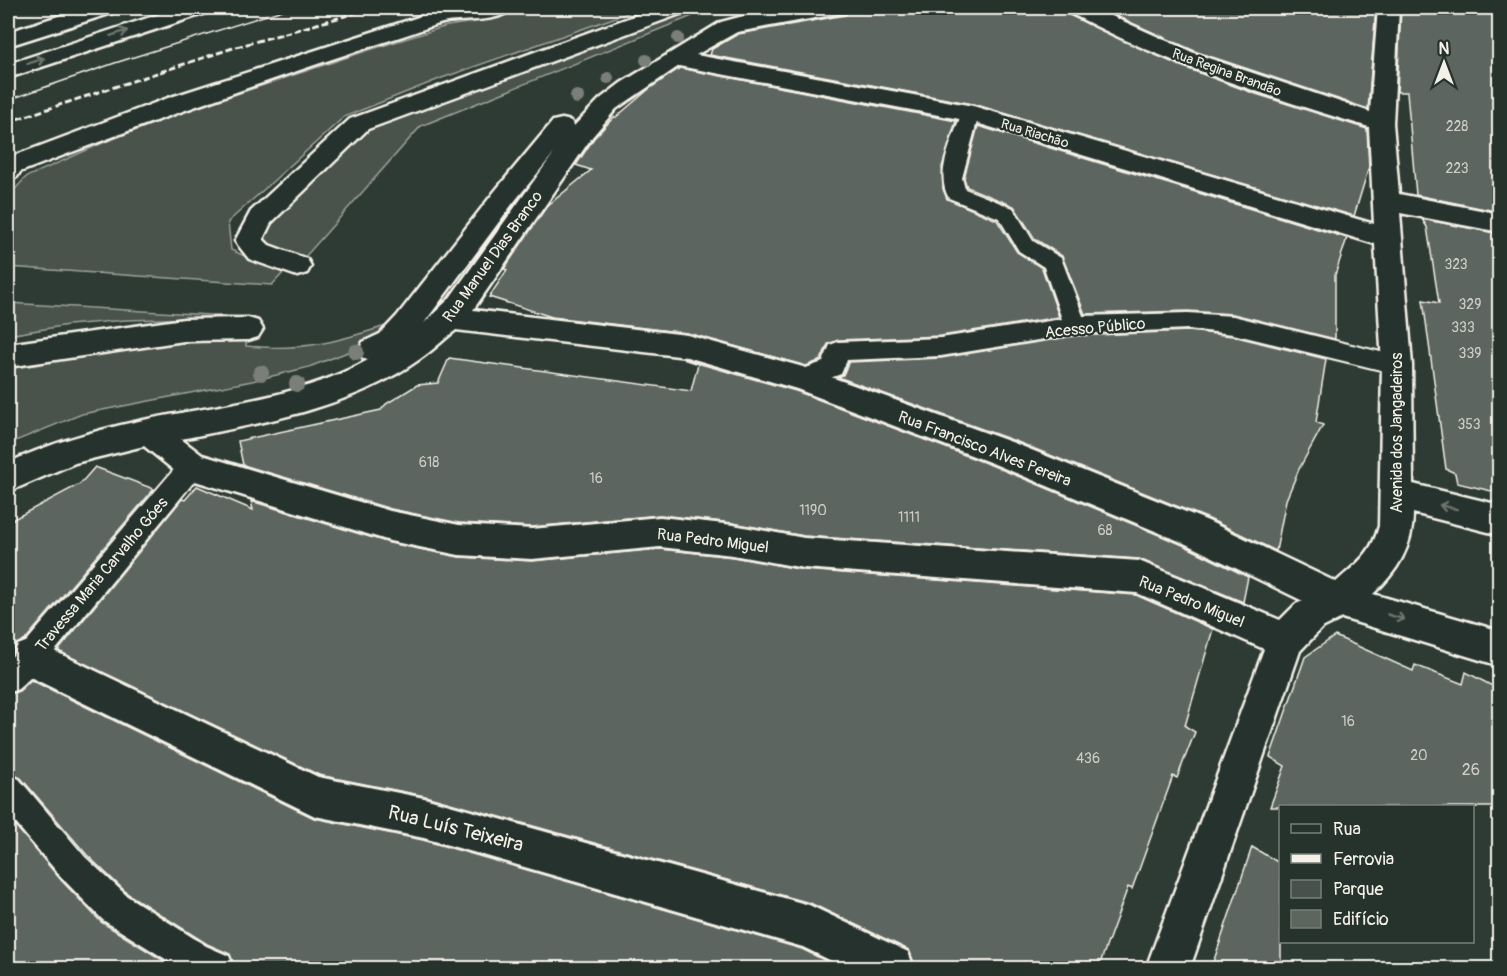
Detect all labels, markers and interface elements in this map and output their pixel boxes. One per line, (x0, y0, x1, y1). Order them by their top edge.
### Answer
one-way arrow (109, 27, 128, 38)
north arrow (1414, 33, 1474, 93)
text: N (1439, 39, 1450, 59)
street label: Rua Regina Brandão (1170, 45, 1284, 100)
one-way arrow (26, 55, 45, 66)
street label: Rua Riachão (999, 115, 1071, 152)
house number: 228 (1446, 118, 1468, 135)
house number: 223 (1445, 160, 1469, 177)
street label: Rua Manuel Dias Branco (438, 187, 547, 326)
house number: 323 (1444, 256, 1468, 273)
house number: 329 (1459, 296, 1481, 313)
street label: Acesso Público (1044, 314, 1147, 342)
house number: 333 (1451, 319, 1475, 336)
house number: 339 (1459, 345, 1481, 362)
street label: Avenida dos Jangadeiros (1387, 353, 1407, 513)
street label: Rua Francisco Alves Pereira (895, 407, 1074, 491)
house number: 353 (1457, 416, 1481, 433)
house number: 618 (419, 454, 439, 471)
house number: 16 (589, 470, 603, 487)
street label: Travessa Maria Carvalho Góes (31, 493, 172, 656)
one-way arrow (1439, 501, 1458, 513)
house number: 1190 (799, 502, 827, 519)
house number: 1111 (898, 509, 920, 526)
house number: 68 (1097, 522, 1113, 539)
street label: Rua Pedro Miguel (656, 524, 770, 558)
street label: Rua Pedro Miguel (1136, 572, 1247, 632)
one-way arrow (1386, 612, 1405, 623)
house number: 16 (1341, 713, 1355, 730)
house number: 20 (1410, 747, 1428, 764)
house number: 436 (1076, 750, 1100, 767)
house number: 26 (1462, 760, 1480, 780)
street label: Rua Luís Teixeira (386, 800, 526, 857)
legend (1279, 805, 1474, 943)
text: Rua (1333, 818, 1361, 841)
text: Ferrovia (1333, 848, 1394, 871)
text: Parque (1333, 878, 1383, 901)
text: Edifício (1333, 908, 1389, 931)

